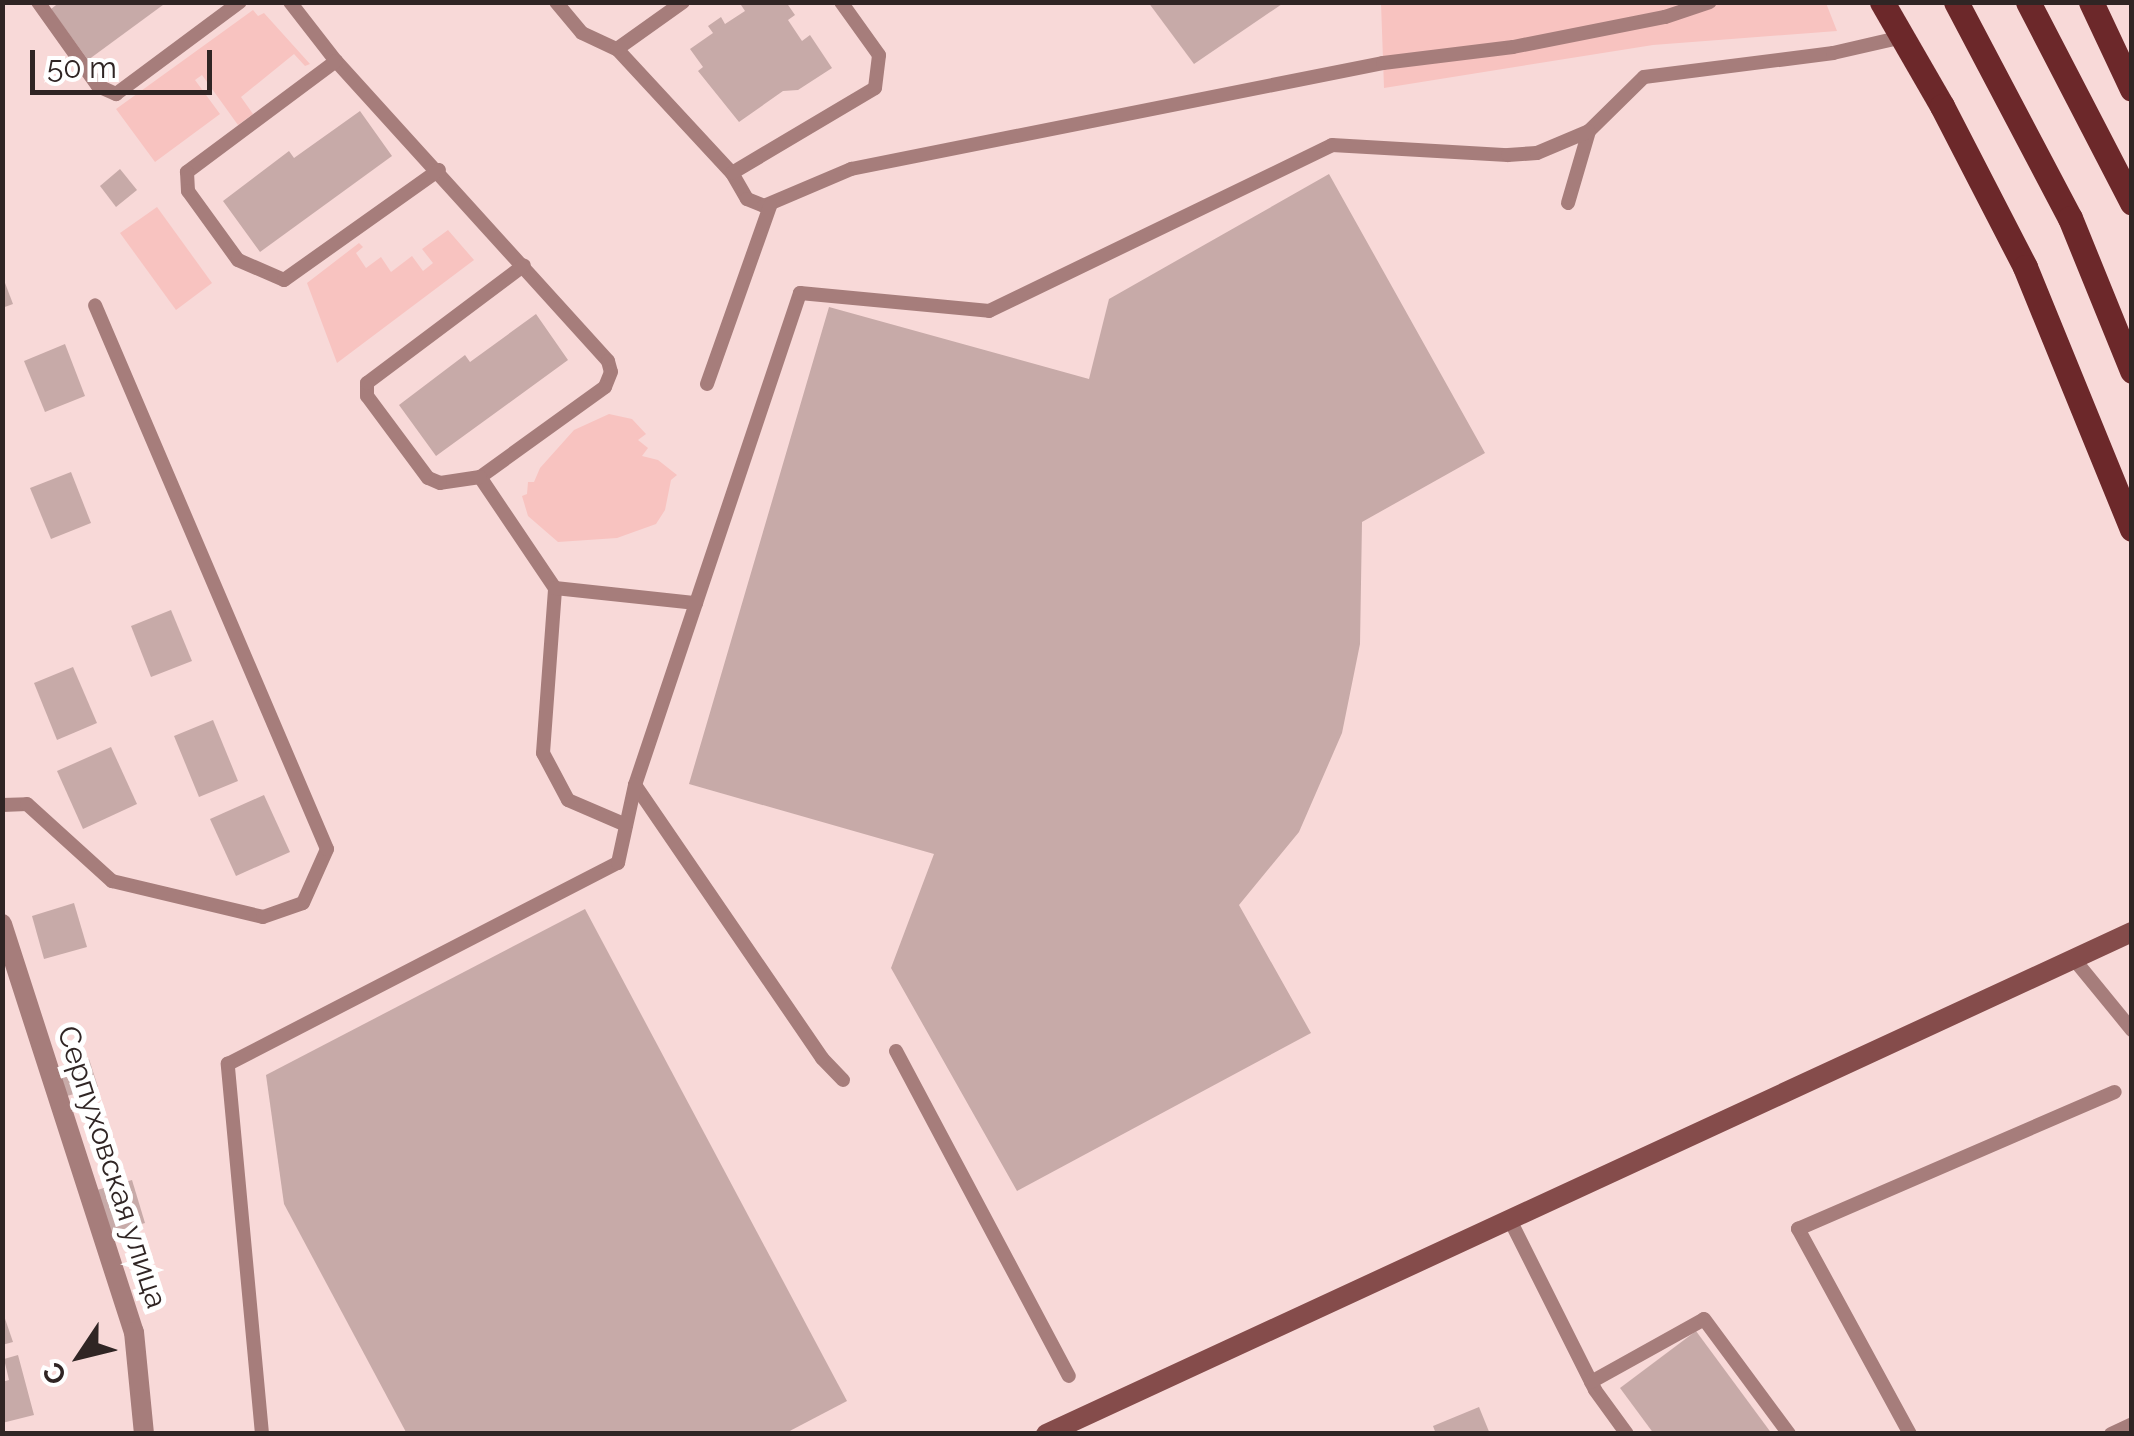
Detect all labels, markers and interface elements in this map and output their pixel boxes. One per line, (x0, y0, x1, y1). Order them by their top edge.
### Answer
scale bar (35, 30, 218, 92)
text: 50 m (47, 50, 117, 85)
street label: Серпуховская улица (49, 1021, 175, 1313)
north arrow (30, 1306, 130, 1406)
text: С (36, 1356, 74, 1391)

